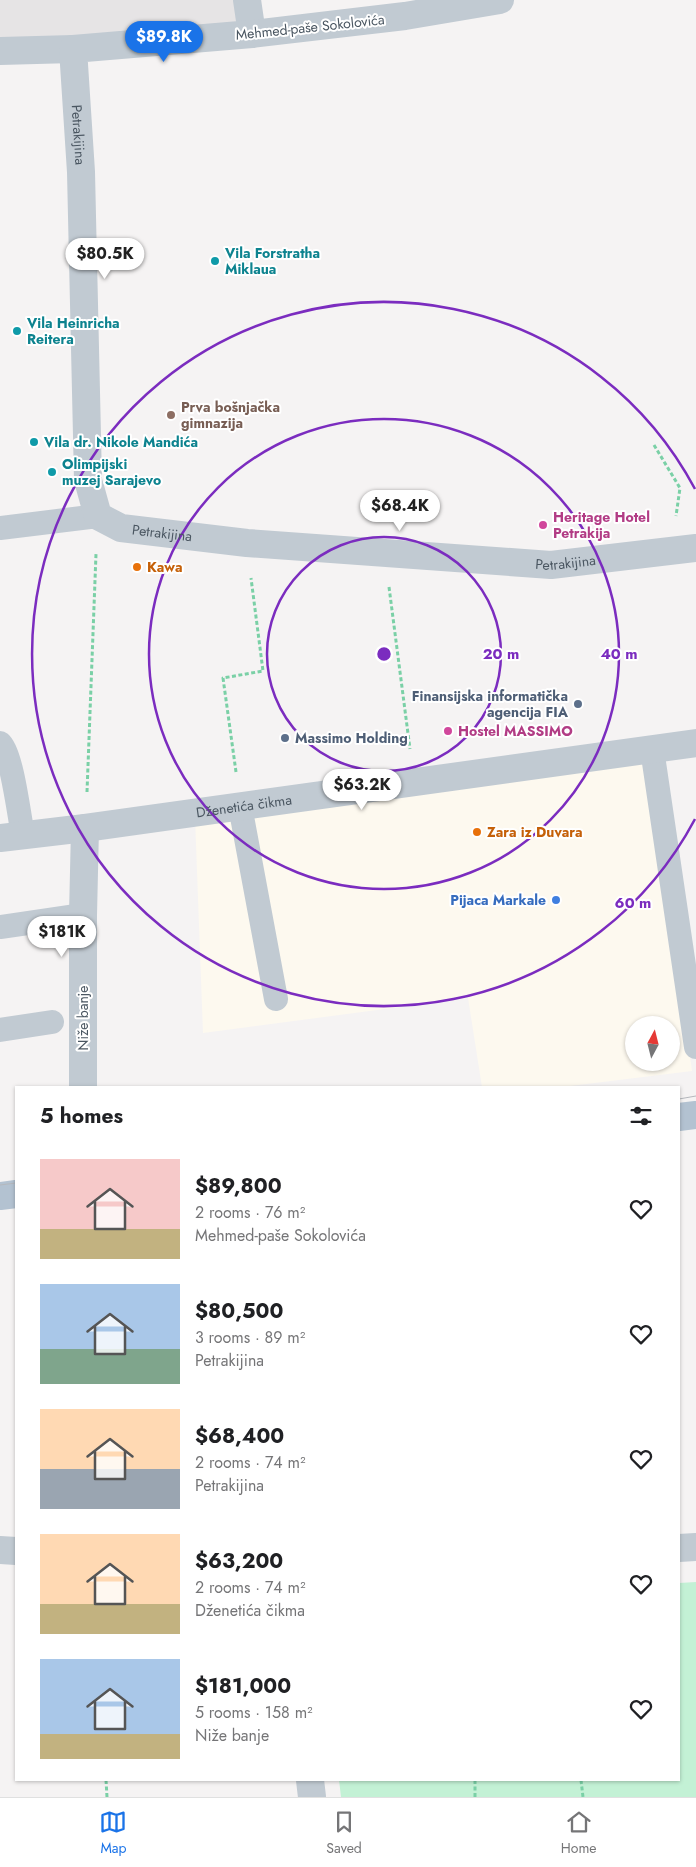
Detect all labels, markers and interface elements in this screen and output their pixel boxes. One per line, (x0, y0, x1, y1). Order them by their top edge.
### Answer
street label: Mehmed-paše Sokolovića (235, 9, 385, 45)
pin: $89.8K (123, 20, 205, 63)
text: $89.8K (136, 25, 192, 48)
street label: Petrakijina (67, 104, 91, 166)
pin: $80.5K (64, 238, 146, 280)
text: $80.5K (76, 242, 134, 265)
place label: Vila Forstratha Miklaua (224, 243, 320, 279)
marker: Vila Forstratha Miklaua (209, 255, 221, 267)
place label: Vila Heinricha Reitera (26, 313, 120, 349)
marker: Vila Heinricha Reitera (11, 325, 23, 337)
place label: Prva bošnjačka gimnazija (181, 397, 280, 433)
marker: Prva bošnjačka gimnazija (165, 409, 177, 421)
place label: Vila dr. Nikole Mandića (43, 432, 198, 452)
marker: Vila dr. Nikole Mandića (28, 436, 40, 448)
place label: Olimpijski muzej Sarajevo (62, 454, 161, 490)
marker: Olimpijski muzej Sarajevo (46, 466, 58, 478)
pin: $68.4K (359, 490, 441, 532)
text: $68.4K (371, 494, 429, 517)
place label: Heritage Hotel Petrakija (553, 507, 650, 543)
street label: Petrakijina (131, 519, 193, 546)
marker: Heritage Hotel Petrakija (537, 519, 549, 531)
street label: Petrakijina (535, 550, 597, 575)
place label: Kawa (147, 557, 182, 577)
marker: Kawa (131, 561, 143, 573)
text: 20 m (483, 643, 519, 665)
text: 40 m (600, 643, 638, 665)
centre of rings (375, 645, 393, 663)
place label: Finansijska informatička agencija FIA (412, 686, 569, 722)
marker: Finansijska informatička agencija FIA (572, 698, 584, 710)
place label: Hostel MASSIMO (458, 721, 573, 741)
marker: Hostel MASSIMO (442, 725, 454, 737)
place label: Massimo Holding (295, 728, 408, 748)
marker: Massimo Holding (279, 732, 291, 744)
pin: $63.2K (321, 768, 403, 811)
text: $63.2K (333, 773, 391, 796)
street label: Dženetića čikma (195, 789, 293, 822)
place label: Zara iz Duvara (487, 822, 583, 842)
marker: Zara iz Duvara (471, 826, 483, 838)
place label: Pijaca Markale (450, 890, 546, 910)
text: 60 m (615, 892, 651, 914)
marker: Pijaca Markale (550, 894, 562, 906)
pin: $181K (27, 916, 97, 958)
text: $181K (38, 920, 86, 943)
street label: Niže banje (73, 986, 93, 1050)
north arrow (625, 1016, 680, 1071)
map controls (625, 1016, 680, 1071)
text: 5 homes (40, 1101, 123, 1131)
icon: filters (627, 1102, 655, 1130)
text: $89,800 (195, 1171, 282, 1201)
icon: home (80, 1179, 140, 1239)
icon: heart (627, 1195, 655, 1223)
text: 2 rooms · 76 m² (195, 1201, 305, 1224)
text: Mehmed-paše Sokolovića (195, 1224, 366, 1247)
text: $80,500 (195, 1296, 283, 1326)
icon: home (80, 1304, 140, 1364)
icon: heart (627, 1320, 655, 1348)
text: 3 rooms · 89 m² (195, 1326, 305, 1349)
text: Petrakijina (195, 1349, 264, 1372)
text: $68,400 (195, 1421, 284, 1451)
icon: home (80, 1429, 140, 1489)
icon: heart (627, 1445, 655, 1473)
text: 2 rooms · 74 m² (195, 1451, 306, 1474)
text: Petrakijina (195, 1474, 264, 1497)
text: $63,200 (195, 1546, 283, 1576)
icon: home (80, 1554, 140, 1614)
icon: heart (627, 1570, 655, 1598)
text: 2 rooms · 74 m² (195, 1576, 306, 1599)
text: Dženetića čikma (195, 1599, 305, 1622)
text: $181,000 (195, 1671, 291, 1701)
icon: home (80, 1679, 140, 1739)
icon: heart (627, 1695, 655, 1723)
text: 5 rooms · 158 m² (195, 1701, 313, 1724)
text: Niže banje (195, 1724, 269, 1747)
tab: Map (99, 1808, 127, 1858)
tab: Saved (326, 1808, 362, 1858)
tab: Home (561, 1808, 597, 1858)

